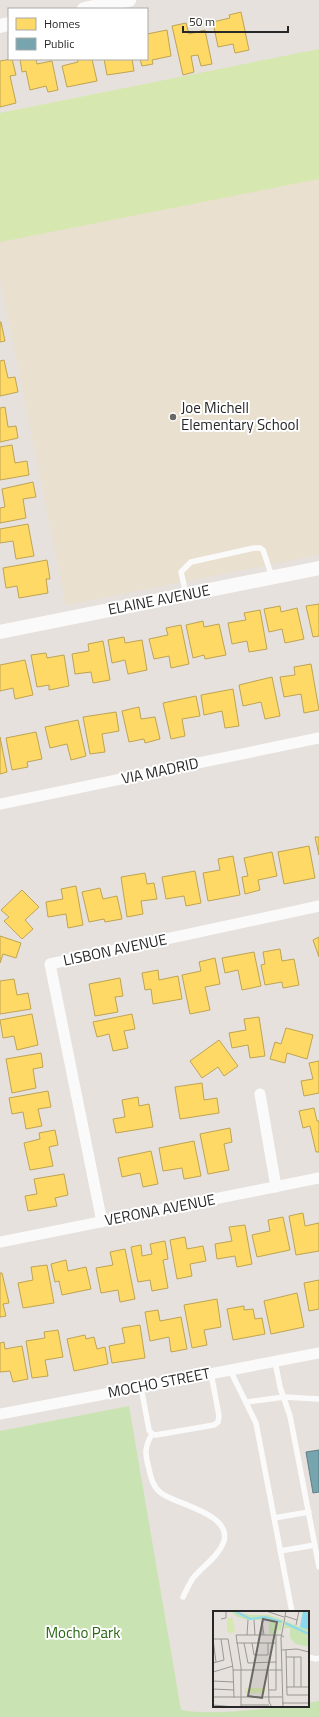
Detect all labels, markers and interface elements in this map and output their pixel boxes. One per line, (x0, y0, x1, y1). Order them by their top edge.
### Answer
legend (8, 8, 148, 60)
scale bar (183, 8, 288, 34)
text: 50 m (189, 12, 215, 31)
text: Homes (44, 14, 80, 33)
text: Public (44, 34, 74, 53)
place label: Joe Michell Elementary School (181, 396, 299, 436)
marker: Joe Michell Elementary School (168, 412, 178, 422)
street label: ELAINE AVENUE (106, 578, 212, 621)
street label: VIA MADRID (119, 751, 201, 790)
street label: LISBON AVENUE (61, 927, 169, 972)
street label: VERONA AVENUE (103, 1188, 217, 1232)
street label: MOCHO STREET (106, 1361, 212, 1404)
inset map (213, 1611, 309, 1707)
park label: Mocho Park (46, 1621, 120, 1644)

